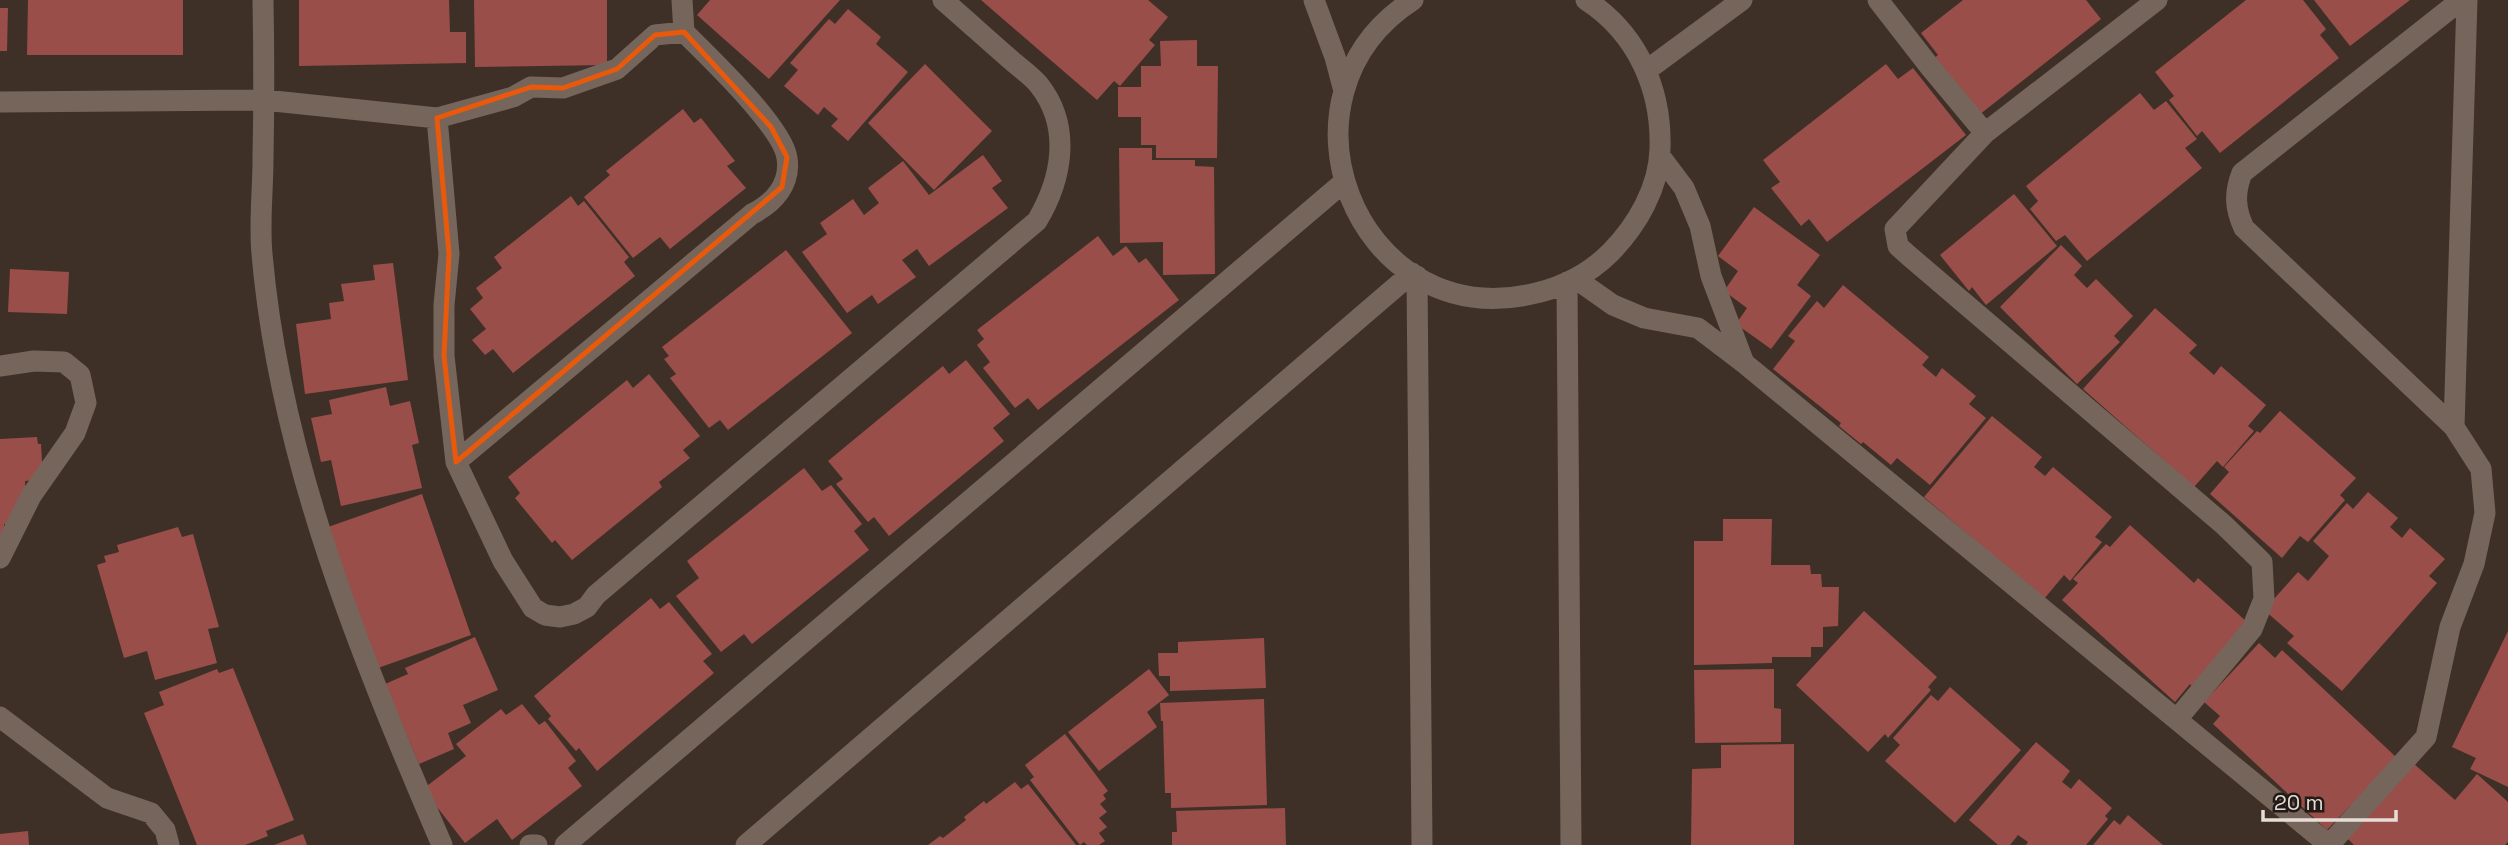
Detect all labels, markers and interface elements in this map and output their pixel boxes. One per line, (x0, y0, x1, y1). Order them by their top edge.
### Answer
scale bar (2263, 778, 2396, 822)
text: 20 m (2274, 789, 2324, 816)

